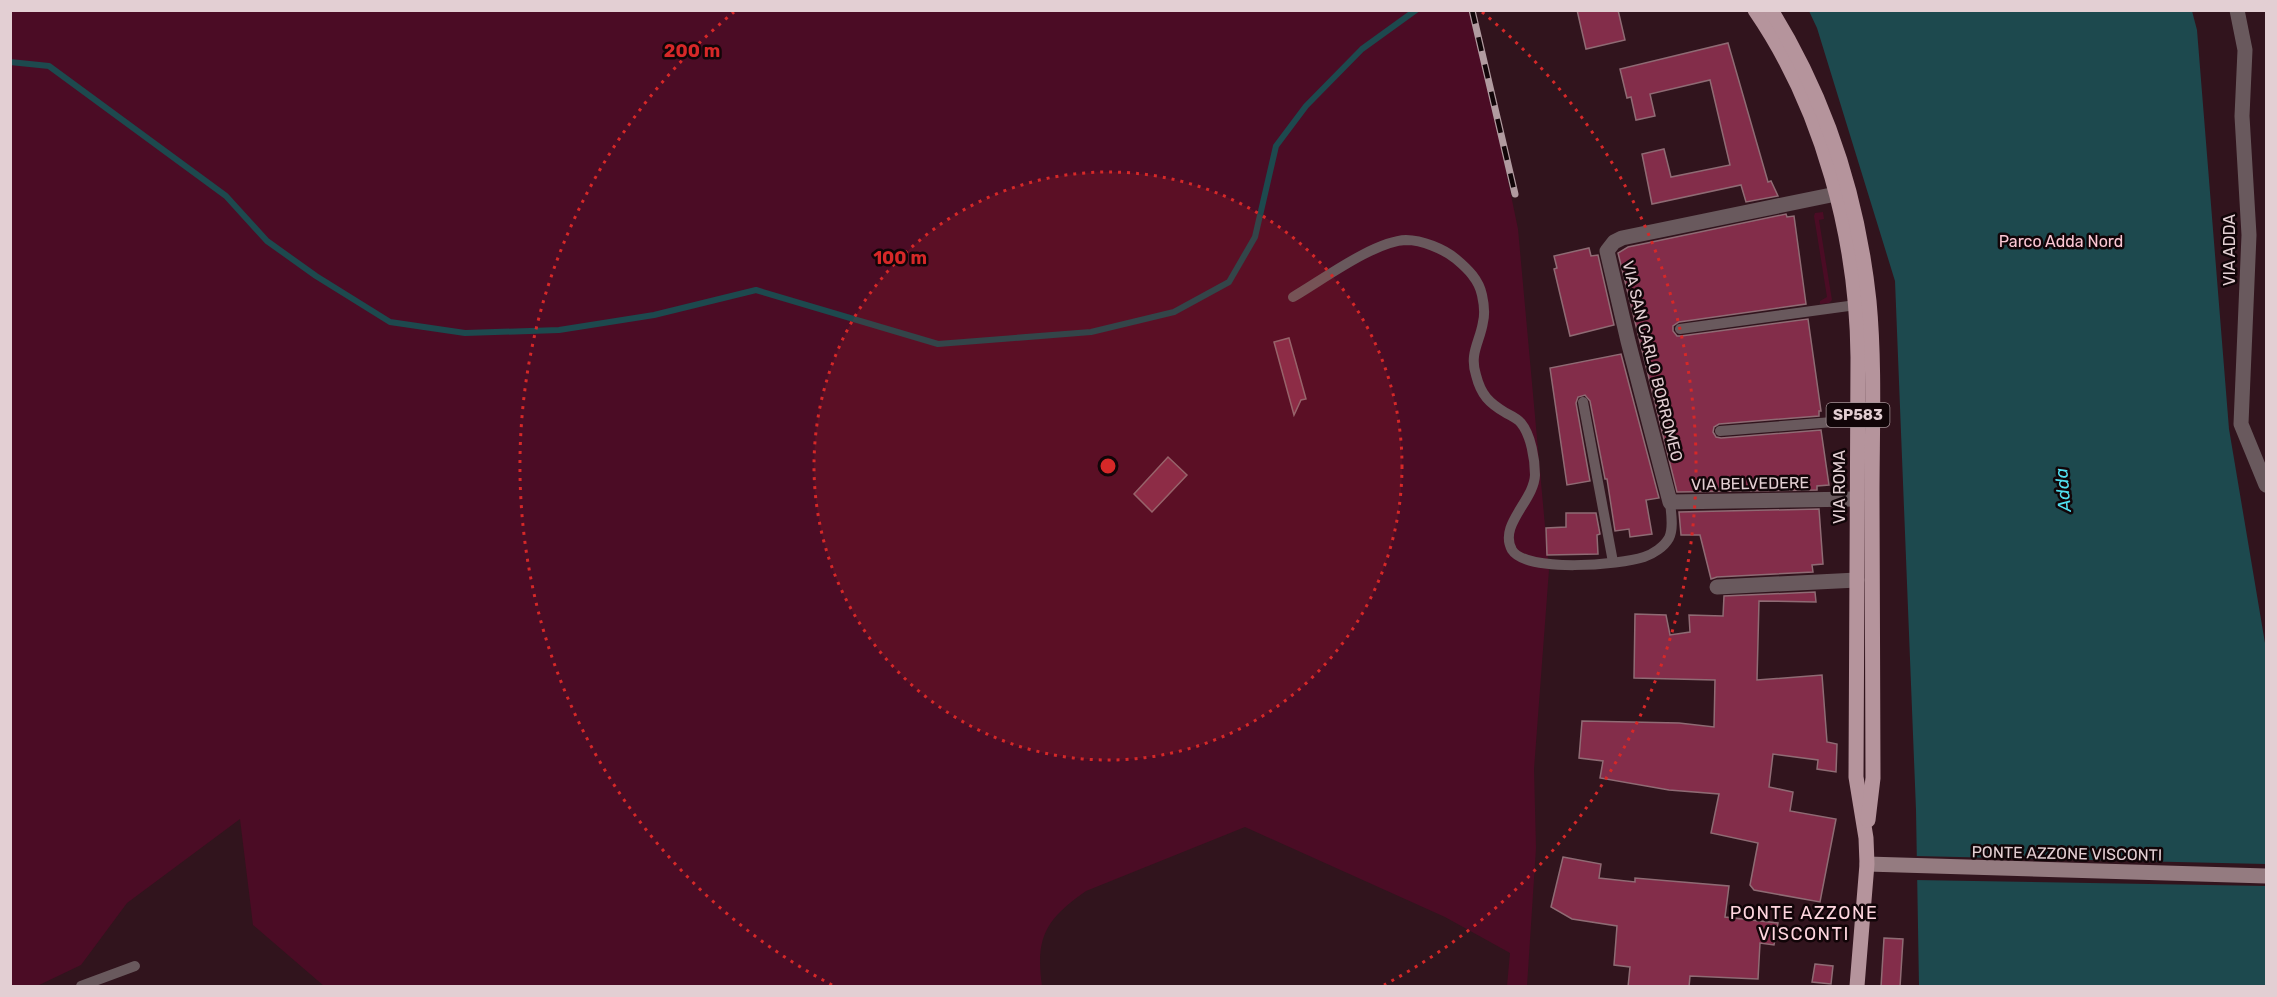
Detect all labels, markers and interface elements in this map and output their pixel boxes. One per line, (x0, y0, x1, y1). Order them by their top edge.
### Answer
text: 200 m (664, 40, 720, 62)
street label: VIA ADDA (2220, 214, 2239, 286)
park label: Parco Adda Nord (1999, 232, 2123, 251)
text: 100 m (873, 247, 927, 269)
street label: VIA SAN CARLO BORROMEO (1618, 259, 1687, 464)
road number: SP583 (1826, 403, 1890, 427)
street label: VIA ROMA (1830, 450, 1849, 524)
centre of rings (1098, 456, 1118, 476)
water label: Adda (2050, 467, 2076, 514)
street label: VIA BELVEDERE (1691, 473, 1809, 494)
street label: PONTE AZZONE VISCONTI (1972, 842, 2162, 865)
district label: PONTE AZZONE VISCONTI (1730, 902, 1878, 945)

